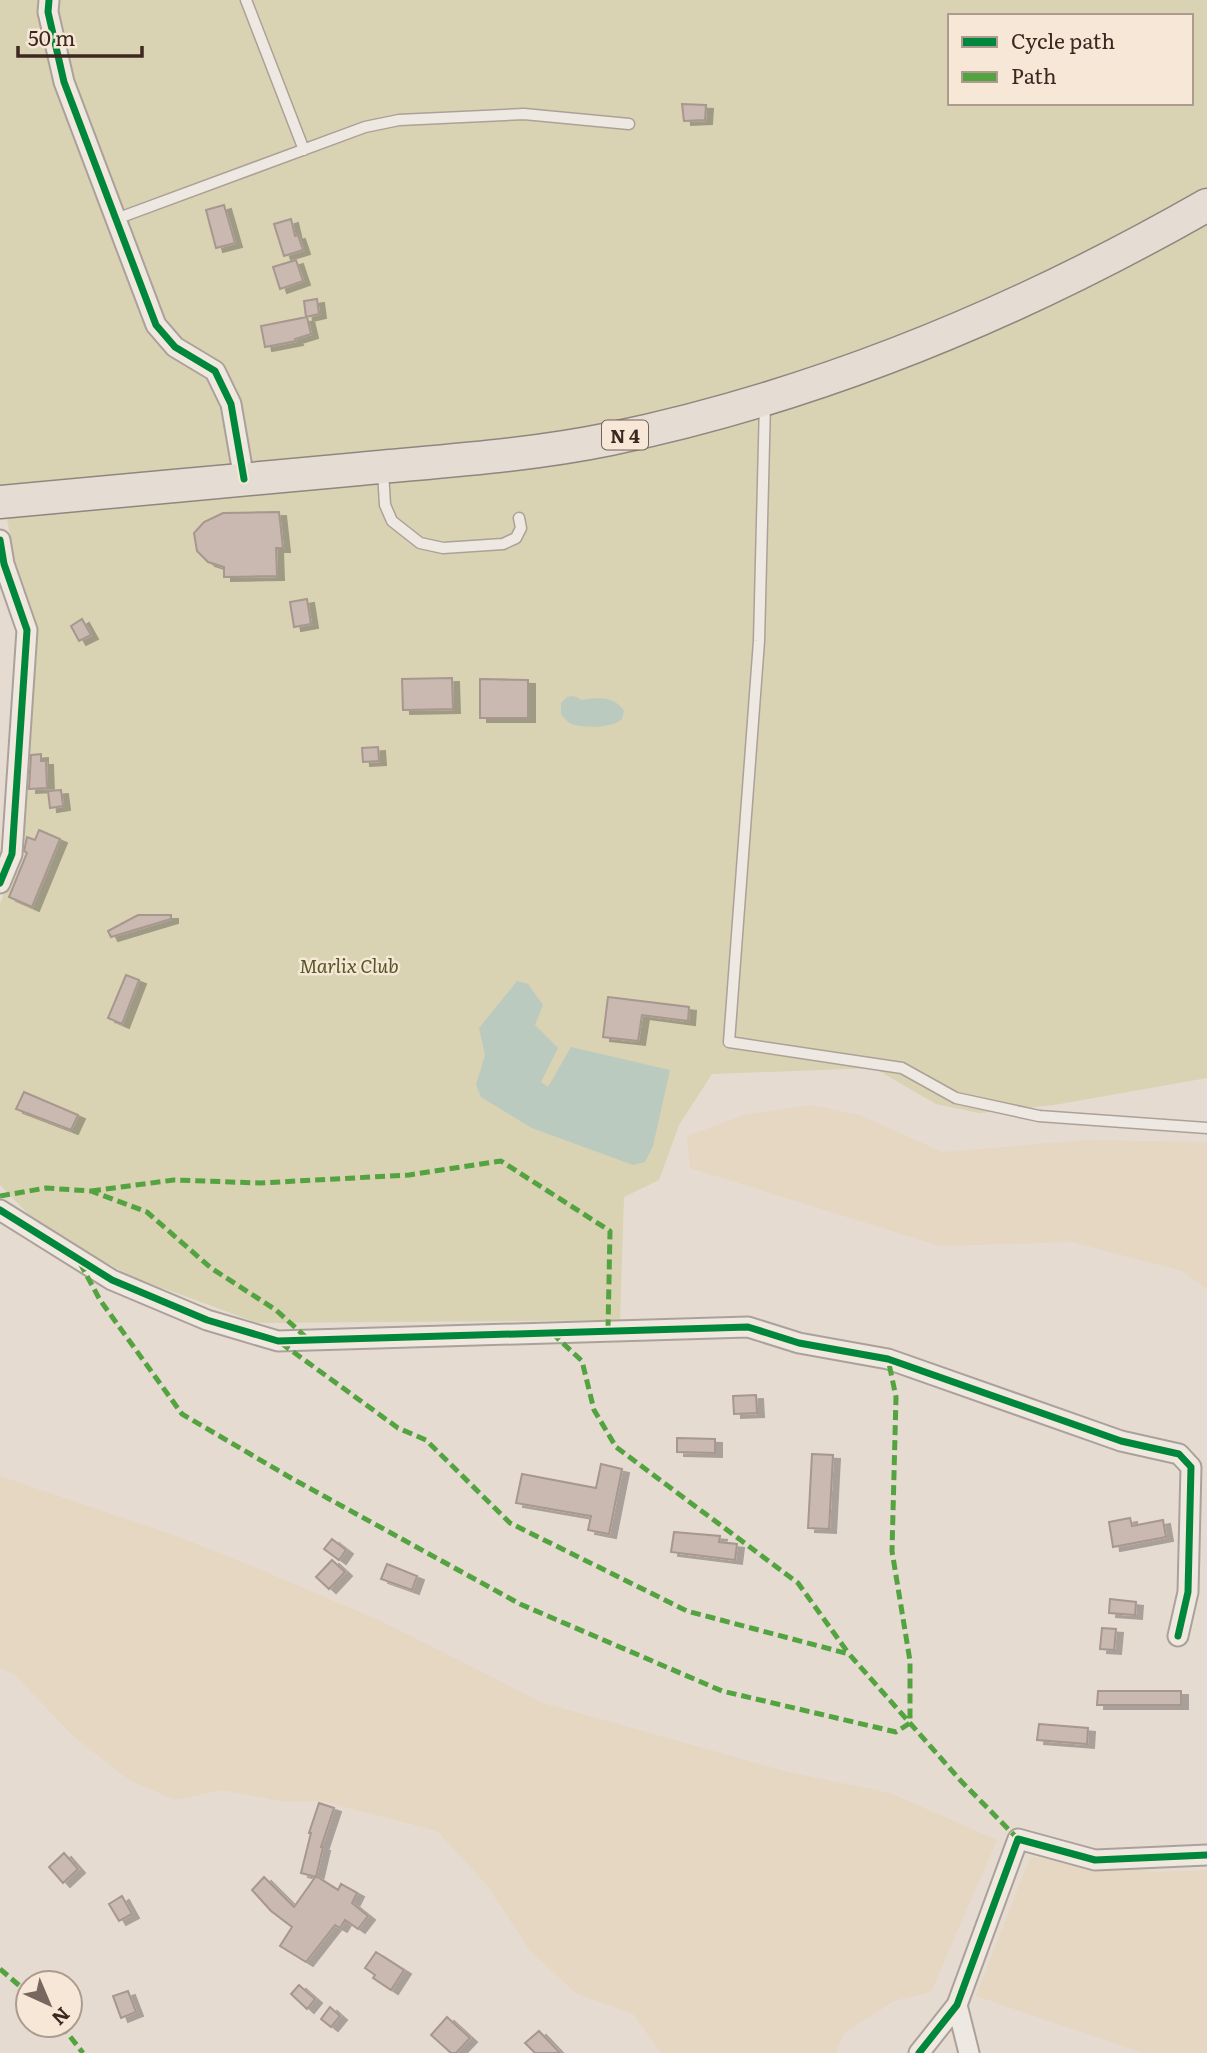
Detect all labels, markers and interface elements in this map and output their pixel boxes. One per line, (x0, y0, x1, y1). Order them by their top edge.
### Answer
scale bar (18, 14, 142, 58)
legend (948, 14, 1193, 105)
text: 50 m (28, 21, 75, 52)
text: Cycle path (1011, 24, 1115, 55)
text: Path (1011, 59, 1057, 90)
road number: N 4 (602, 421, 648, 450)
park label: Marlix Club (299, 951, 399, 979)
north arrow (14, 1969, 84, 2039)
text: N (46, 2001, 77, 2033)

